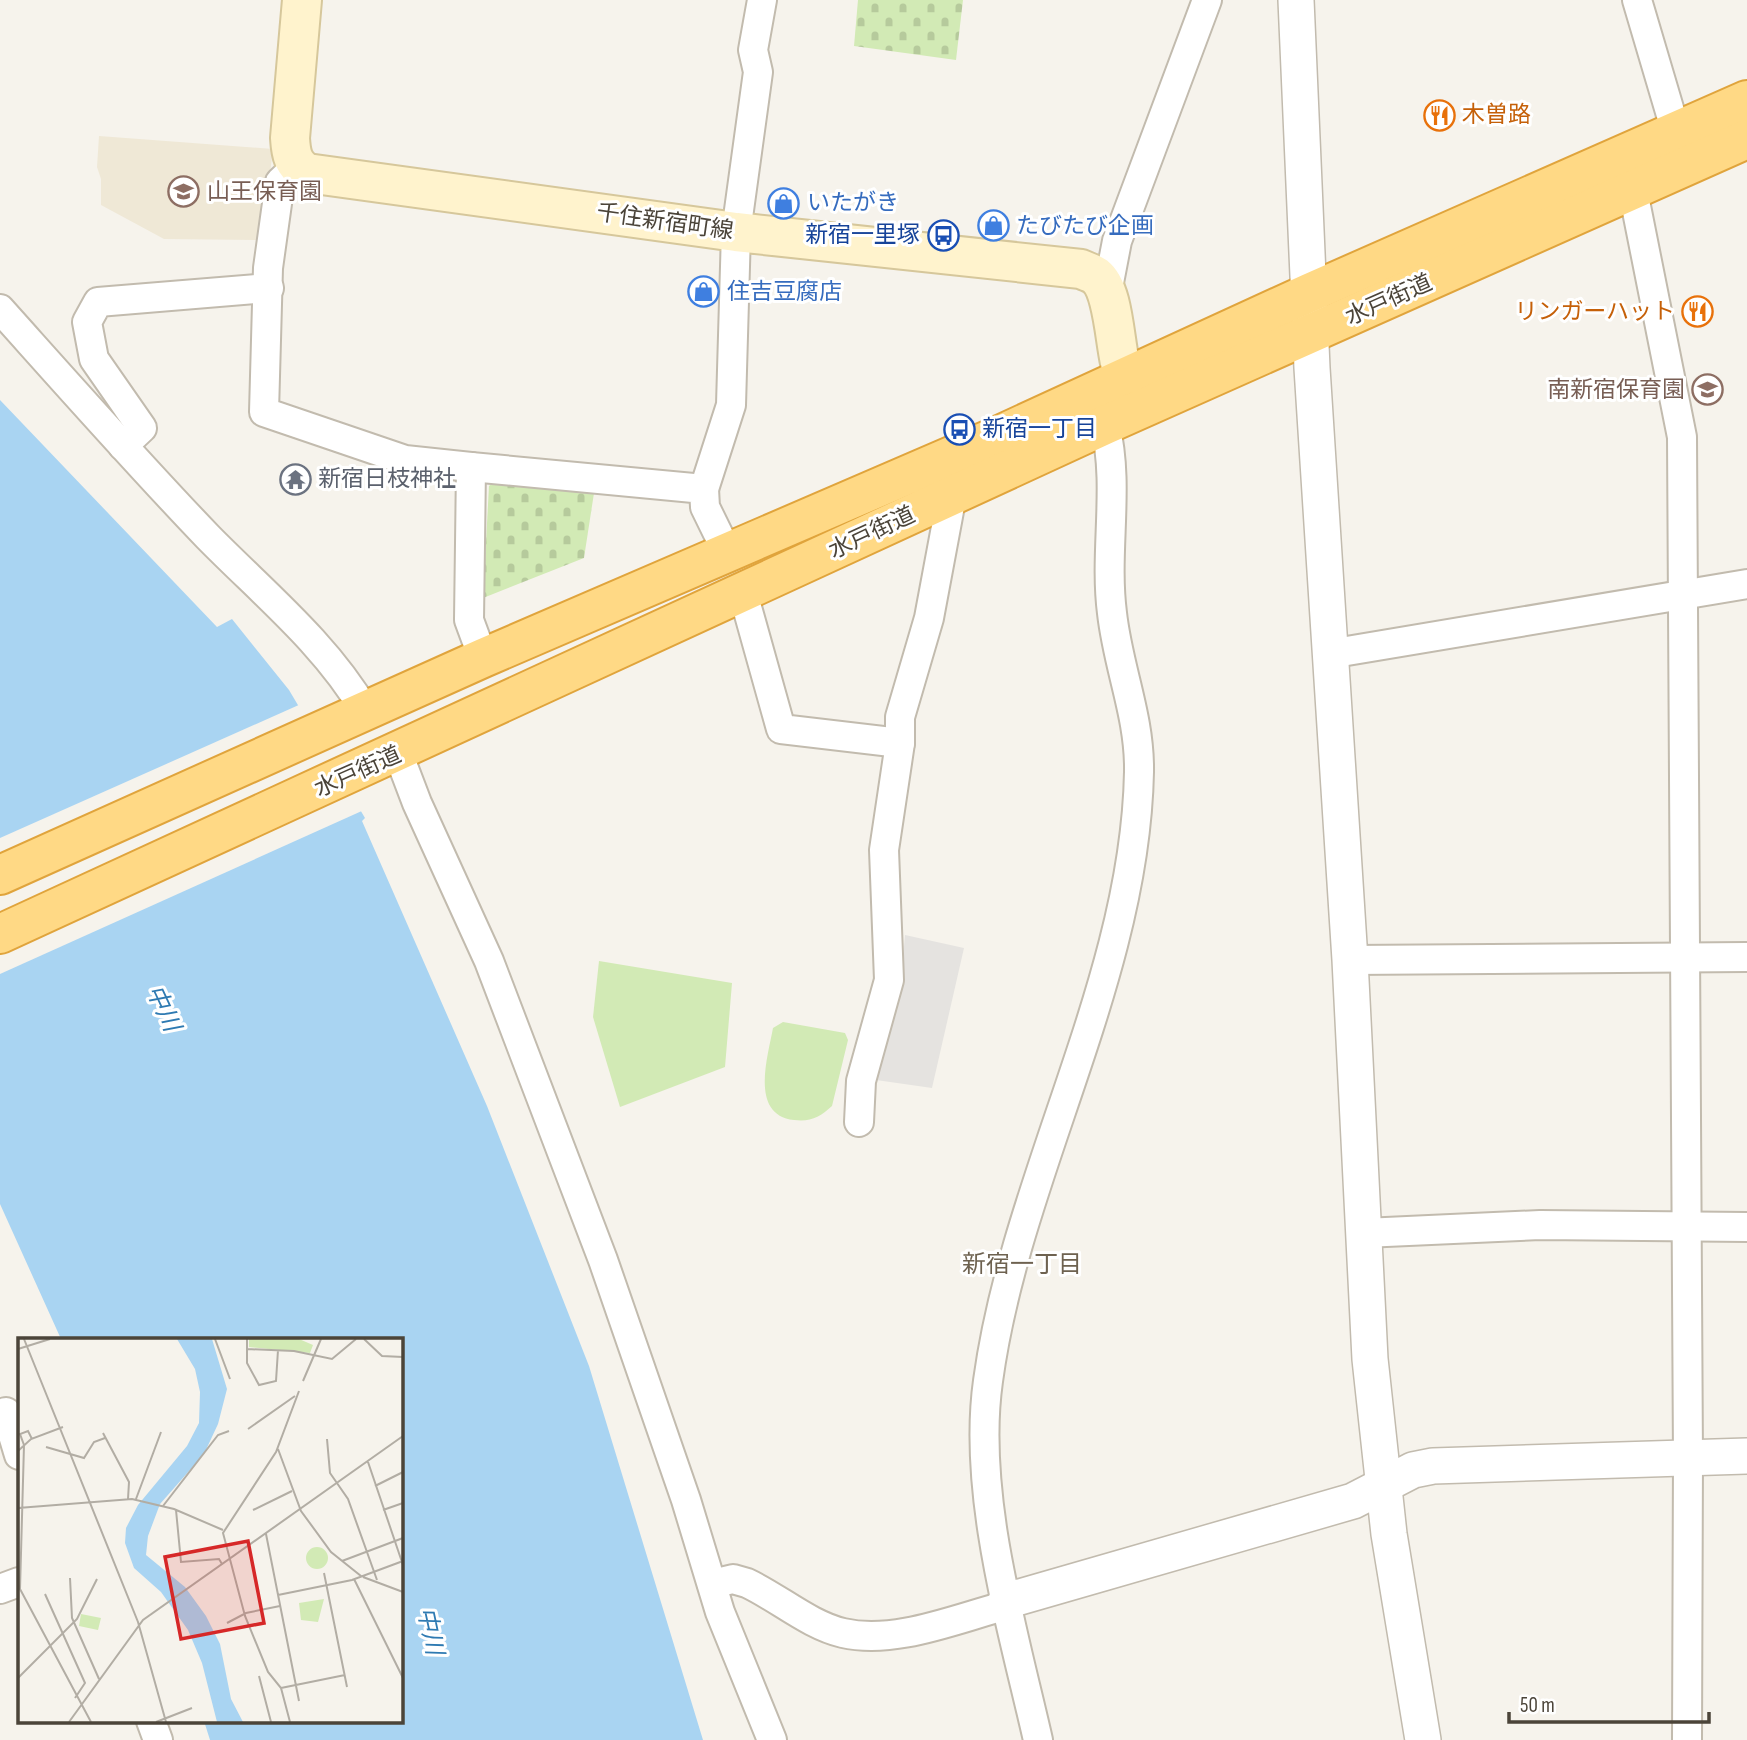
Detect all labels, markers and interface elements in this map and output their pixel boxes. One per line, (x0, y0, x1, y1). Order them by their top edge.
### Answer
restaurant icon: 木曽路 (1422, 98, 1456, 132)
place label: 木曽路 (1462, 101, 1531, 129)
school or university icon: 山王保育園 (167, 175, 201, 209)
place label: 山王保育園 (207, 178, 322, 206)
shop icon: いたがき (767, 186, 801, 220)
place label: いたがき (807, 189, 899, 217)
street label: 千住新宿町線 (595, 199, 735, 245)
shop icon: たびたび企画 (976, 209, 1010, 243)
place label: たびたび企画 (1016, 212, 1154, 240)
bus stop icon: 新宿一里塚 (926, 218, 960, 252)
place label: 新宿一里塚 (805, 221, 920, 249)
street label: 水戸街道 (1341, 269, 1437, 331)
shop icon: 住吉豆腐店 (687, 275, 721, 309)
place label: 住吉豆腐店 (727, 278, 842, 306)
restaurant icon: リンガーハット (1681, 295, 1715, 329)
place label: リンガーハット (1514, 298, 1675, 326)
school or university icon: 南新宿保育園 (1691, 373, 1725, 407)
place label: 南新宿保育園 (1547, 376, 1685, 404)
bus stop icon: 新宿一丁目 (942, 412, 976, 446)
place label: 新宿一丁目 (982, 415, 1097, 443)
temple icon: 新宿日枝神社 (278, 462, 312, 496)
place label: 新宿日枝神社 (318, 465, 456, 493)
street label: 水戸街道 (824, 501, 920, 565)
street label: 水戸街道 (310, 741, 406, 803)
water label: 中川 (140, 980, 188, 1039)
district label: 新宿一丁目 (962, 1250, 1082, 1279)
inset map (18, 1338, 402, 1722)
water label: 中川 (411, 1605, 450, 1660)
scale bar (1509, 1680, 1708, 1724)
text: 50 m (1520, 1693, 1555, 1718)

